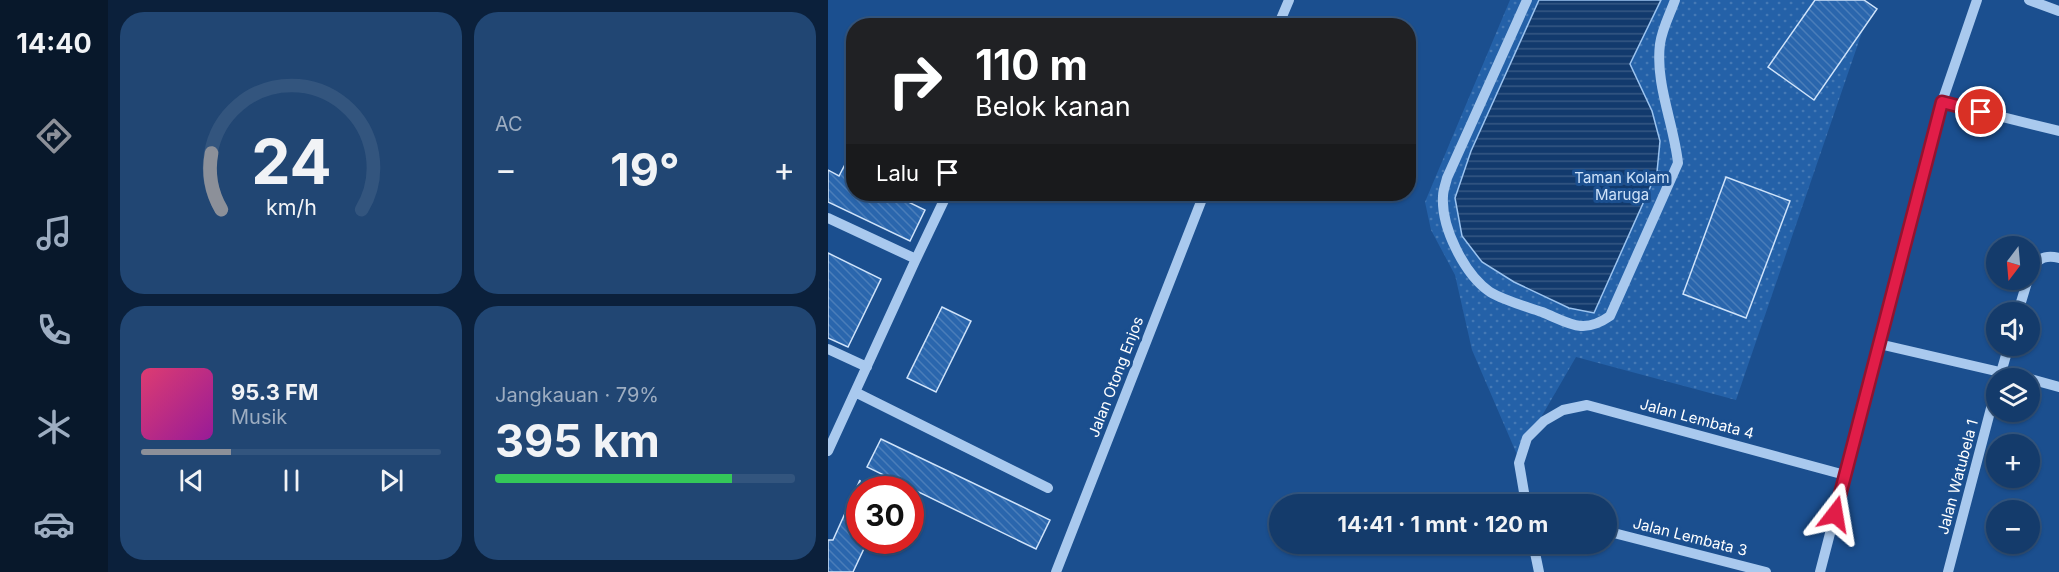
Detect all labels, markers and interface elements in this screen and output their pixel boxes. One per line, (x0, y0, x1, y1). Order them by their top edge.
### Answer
text: 14:40 (16, 27, 92, 60)
text: 110 m (975, 39, 1088, 90)
icon: right (876, 42, 954, 120)
pin (1955, 86, 2006, 137)
text: Belok kanan (975, 90, 1131, 123)
icon: arrive (1964, 95, 1997, 128)
text: AC (495, 112, 523, 136)
icon: directions (33, 115, 75, 157)
text: 24 (251, 124, 331, 199)
text: 19° (610, 142, 680, 197)
text: − (495, 149, 517, 189)
text: + (773, 149, 795, 189)
icon: arrive (931, 156, 964, 189)
text: Lalu (876, 160, 919, 186)
park label: Taman Kolam Maruga (1574, 168, 1670, 204)
text: km/h (266, 194, 316, 220)
icon: music (33, 212, 75, 254)
north arrow (1986, 236, 2040, 290)
map controls (1986, 236, 2040, 554)
button: sound (1986, 302, 2040, 356)
icon: phone (33, 309, 75, 351)
street label: Jalan Otong Enjos (1084, 314, 1147, 440)
button: layers (1986, 368, 2040, 422)
text: 95.3 FM (231, 379, 319, 405)
text: Jangkauan · 79% (495, 383, 659, 407)
street label: Jalan Lembata 4 (1638, 394, 1756, 443)
text: Musik (231, 405, 287, 429)
icon: climate (33, 406, 75, 448)
text: 395 km (495, 413, 660, 468)
street label: Jalan Watubela 1 (1933, 417, 1982, 537)
button: + (1986, 434, 2040, 488)
icon: previous (175, 464, 208, 497)
icon: pause (275, 464, 308, 497)
icon: next (375, 464, 408, 497)
speed limit sign: 30 (846, 476, 924, 554)
position arrow (1803, 482, 1867, 546)
button: − (1986, 500, 2040, 554)
icon: car (33, 503, 75, 545)
text: 14:41 · 1 mnt · 120 m (1338, 511, 1548, 537)
street label: Jalan Lembata 3 (1631, 513, 1749, 560)

